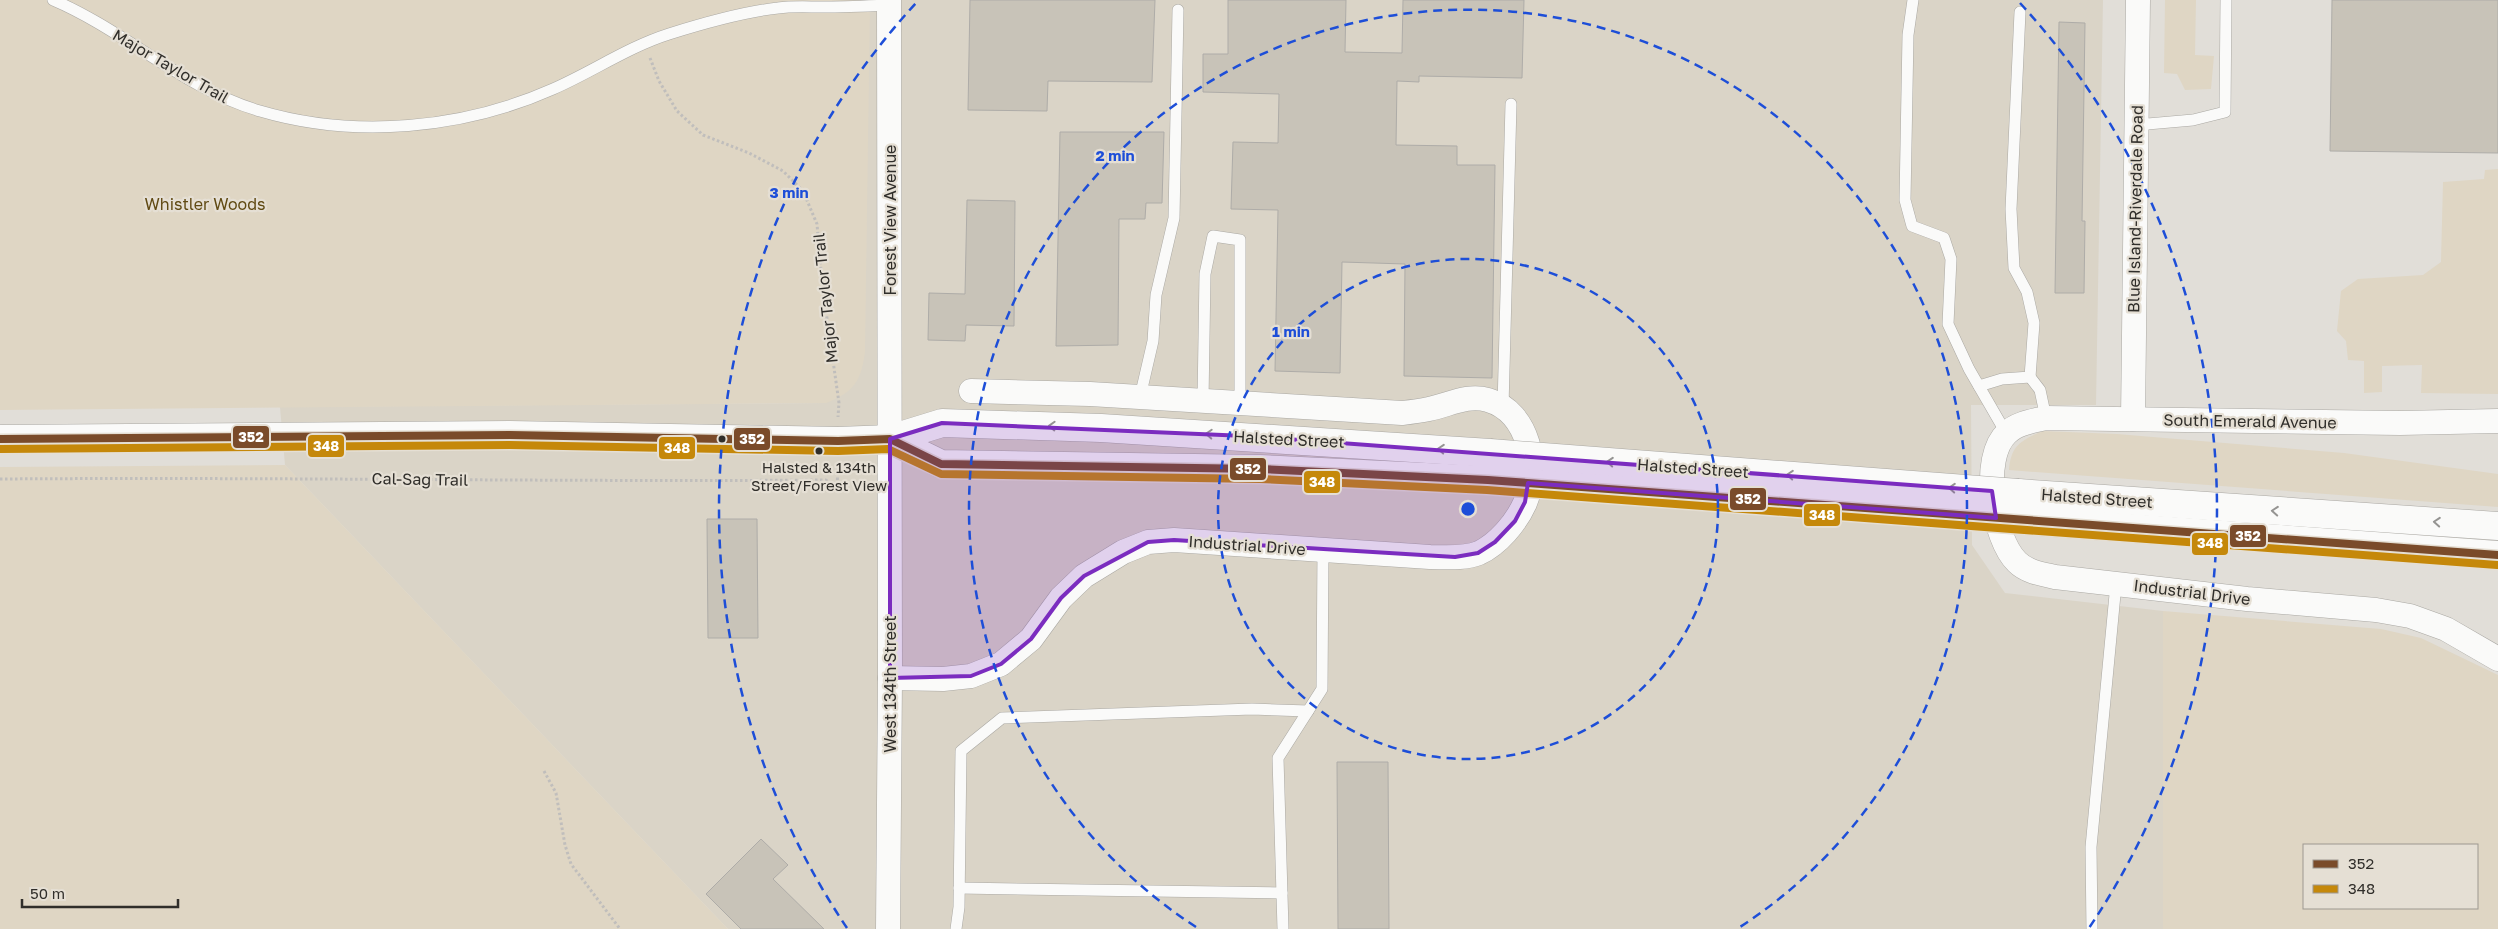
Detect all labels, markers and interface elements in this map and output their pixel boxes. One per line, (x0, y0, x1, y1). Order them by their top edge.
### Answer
street label: Major Taylor Trail (109, 25, 233, 107)
street label: Blue Island-Riverdale Road (2123, 105, 2147, 313)
street label: Forest View Avenue (880, 145, 900, 295)
text: 2 min (1095, 146, 1135, 164)
text: 3 min (769, 183, 809, 201)
park label: Whistler Woods (144, 194, 266, 214)
street label: Major Taylor Trail (808, 232, 842, 364)
text: 1 min (1272, 322, 1310, 340)
street label: South Emerald Avenue (2163, 409, 2337, 433)
one-way arrow (1048, 421, 1056, 431)
line badge: 352 (232, 425, 270, 449)
street label: Halsted Street (1233, 426, 1345, 452)
line badge: 352 (733, 427, 771, 451)
text: 352 (238, 428, 264, 445)
one-way arrow (1205, 428, 1213, 439)
text: 352 (739, 430, 765, 447)
line badge: 348 (307, 434, 345, 458)
unlabelled marker (717, 434, 727, 444)
line badge: 348 (658, 436, 696, 460)
text: 348 (313, 437, 339, 454)
text: 348 (664, 439, 690, 456)
one-way arrow (1437, 444, 1445, 455)
marker: Halsted & 134th Street/Forest View (814, 446, 824, 456)
street label: Halsted Street (1637, 454, 1749, 482)
one-way arrow (1606, 456, 1614, 467)
line badge: 352 (1229, 457, 1267, 481)
place label: Halsted & 134th Street/Forest View (751, 458, 887, 494)
text: 352 (1235, 460, 1261, 477)
street label: Cal-Sag Trail (372, 468, 468, 490)
line badge: 348 (1303, 470, 1341, 494)
one-way arrow (1786, 470, 1794, 481)
text: 348 (1309, 473, 1335, 490)
one-way arrow (1948, 482, 1956, 493)
street label: Halsted Street (2041, 484, 2153, 512)
line badge: 352 (1729, 487, 1767, 511)
text: 352 (1735, 490, 1761, 507)
centre of rings (1459, 500, 1477, 518)
line badge: 348 (1803, 503, 1841, 527)
one-way arrow (2271, 505, 2279, 516)
text: 348 (1809, 506, 1835, 523)
one-way arrow (2433, 517, 2441, 528)
line badge: 352 (2229, 524, 2267, 548)
text: 352 (2235, 527, 2261, 544)
street label: Industrial Drive (1188, 531, 1306, 559)
line badge: 348 (2191, 532, 2229, 556)
text: 348 (2197, 534, 2223, 551)
street label: Industrial Drive (2132, 575, 2252, 609)
street label: West 134th Street (880, 615, 900, 753)
legend (2303, 844, 2478, 909)
text: 352 (2348, 854, 2374, 872)
scale bar (22, 876, 179, 908)
text: 348 (2348, 879, 2375, 897)
text: 50 m (30, 884, 65, 902)

